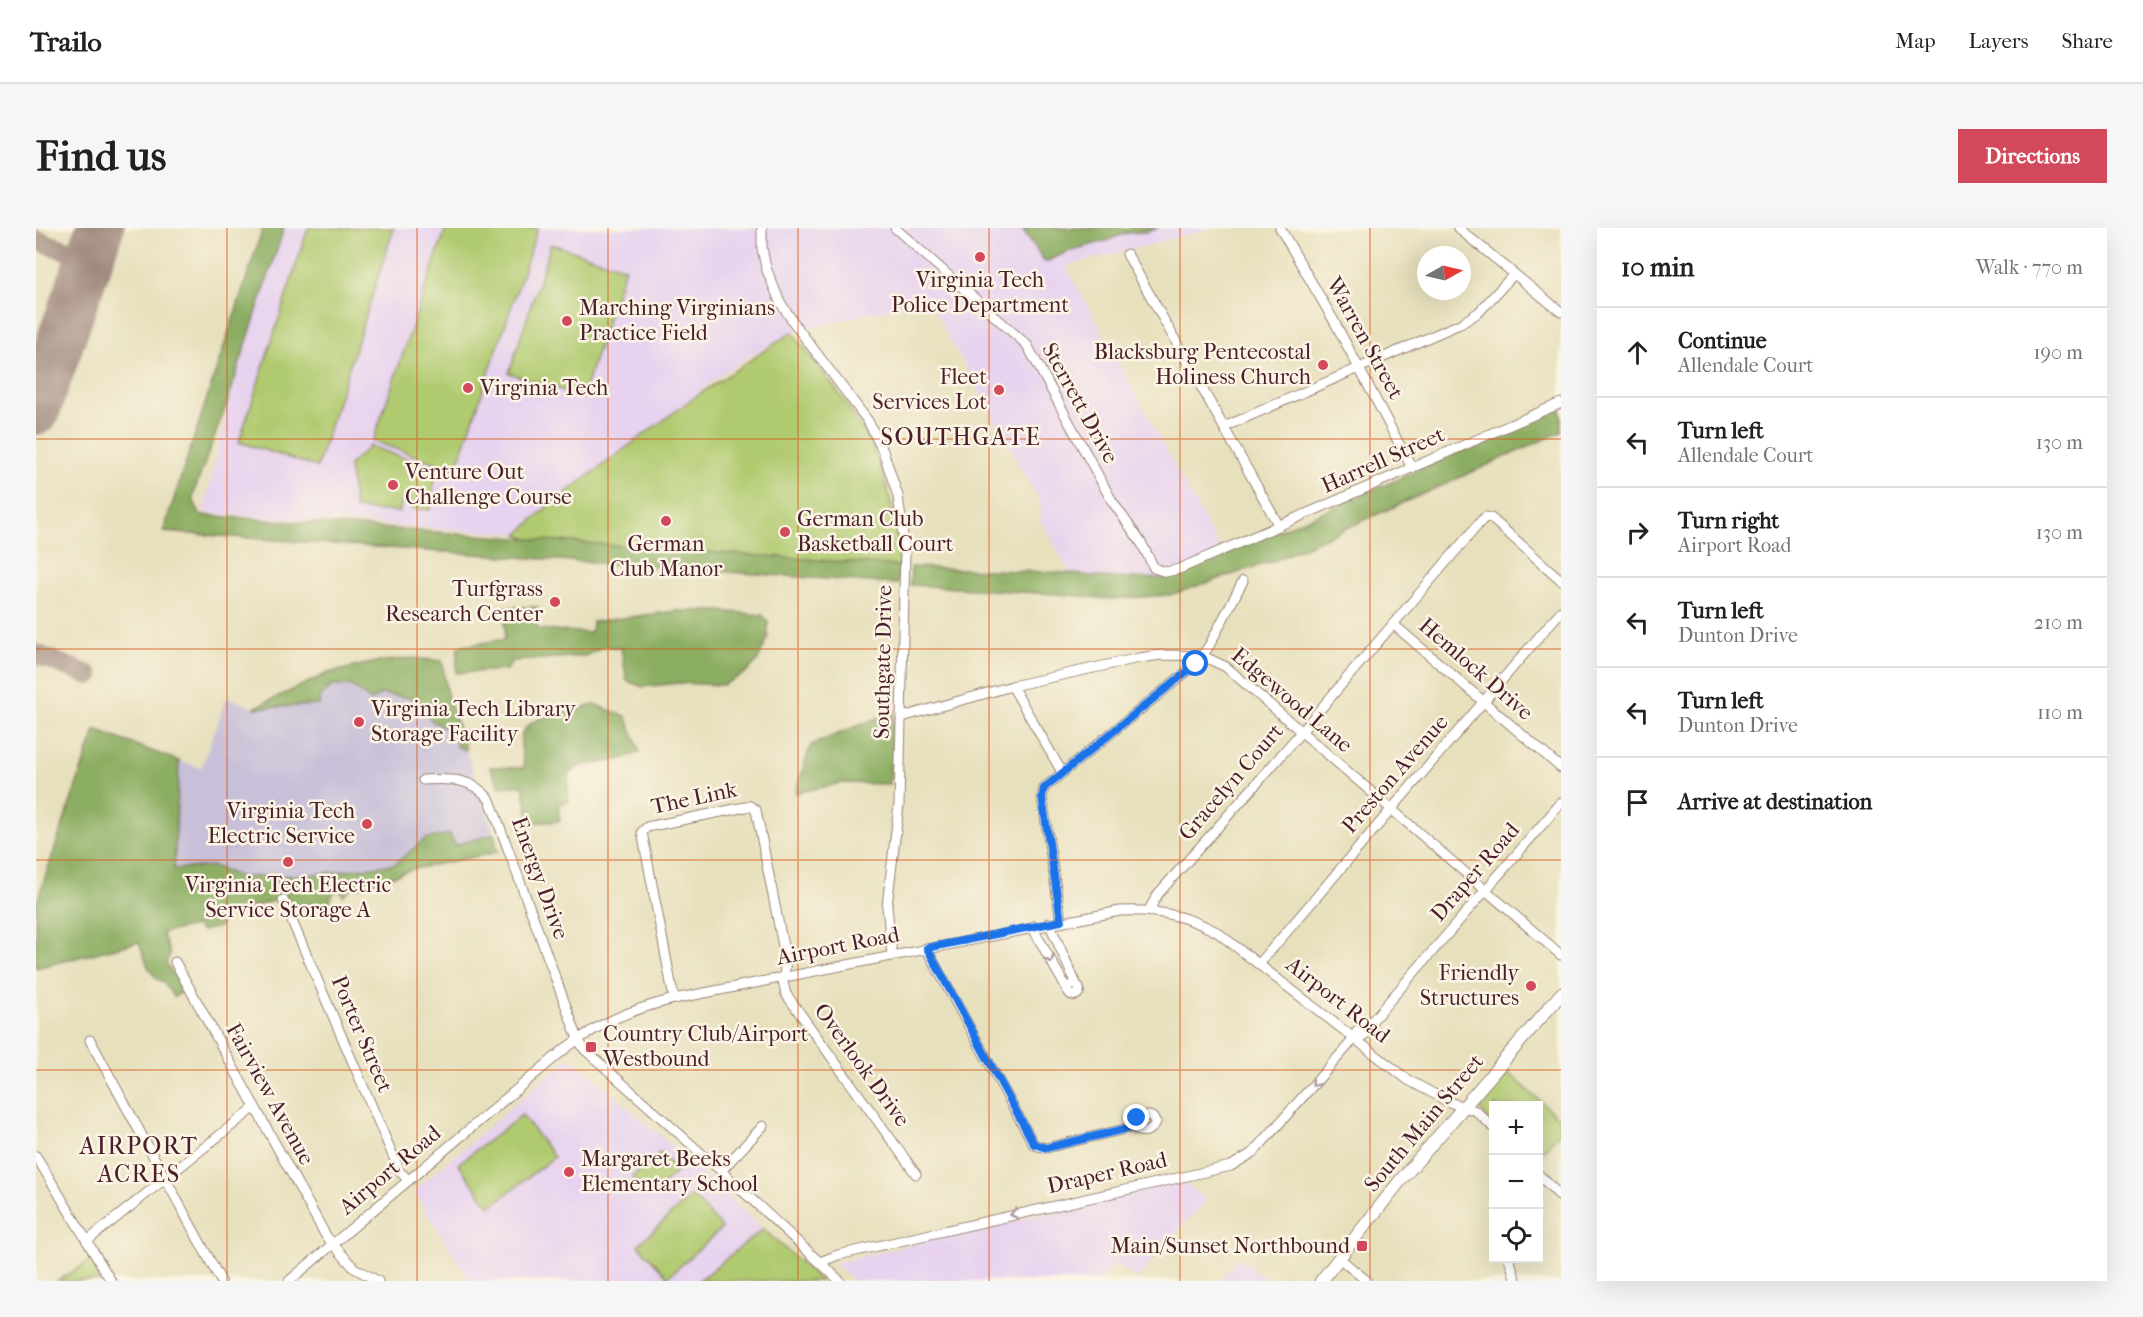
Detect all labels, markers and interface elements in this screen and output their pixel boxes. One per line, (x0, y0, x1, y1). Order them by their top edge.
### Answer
text: Trailo (30, 25, 102, 58)
text: Map (1895, 29, 1936, 53)
text: Layers (1969, 29, 2028, 53)
text: Share (2061, 29, 2113, 53)
button: Directions (1958, 129, 2107, 183)
text: Find us (36, 132, 166, 181)
north arrow (1417, 246, 1471, 300)
marker: Virginia Tech Police Department (973, 250, 987, 264)
text: 10 min (1621, 252, 1694, 283)
text: Walk · 770 m (1976, 256, 2083, 279)
place label: Virginia Tech Police Department (891, 267, 1069, 318)
street label: Warren Street (1320, 272, 1409, 404)
place label: Marching Virginians Practice Field (579, 295, 775, 346)
marker: Marching Virginians Practice Field (560, 314, 574, 328)
text: Continue (1678, 328, 1767, 354)
icon: ahead (1621, 336, 1654, 369)
street label: Sterrett Drive (1036, 338, 1124, 468)
place label: Blacksburg Pentecostal Holiness Church (1094, 339, 1312, 390)
text: 190 m (2033, 341, 2083, 364)
text: Allendale Court (1678, 354, 1814, 377)
marker: Blacksburg Pentecostal Holiness Church (1316, 358, 1330, 372)
place label: Fleet Services Lot (872, 364, 987, 415)
place label: Virginia Tech (479, 375, 609, 401)
marker: Virginia Tech (461, 381, 475, 395)
marker: Fleet Services Lot (992, 383, 1006, 397)
text: Turn left (1678, 418, 1764, 444)
street label: Harrell Street (1317, 421, 1449, 499)
district label: SOUTHGATE (881, 423, 1041, 451)
icon: left (1621, 426, 1654, 459)
text: 130 m (2036, 431, 2083, 454)
text: Allendale Court (1678, 444, 1814, 467)
place label: Venture Out Challenge Course (404, 459, 572, 510)
marker: Venture Out Challenge Course (386, 478, 400, 492)
place label: German Club Basketball Court (797, 506, 954, 557)
text: Turn right (1678, 508, 1779, 534)
marker: German Club Manor (659, 514, 673, 528)
icon: right (1621, 516, 1654, 549)
text: 130 m (2036, 521, 2083, 544)
marker: German Club Basketball Court (778, 525, 792, 539)
place label: German Club Manor (610, 531, 723, 582)
text: Airport Road (1678, 534, 1791, 557)
place label: Turfgrass Research Center (385, 576, 544, 627)
street label: Southgate Drive (869, 585, 897, 739)
marker: Turfgrass Research Center (548, 595, 562, 609)
text: Turn left (1678, 598, 1764, 624)
icon: left (1621, 606, 1654, 639)
text: 210 m (2034, 611, 2083, 634)
street label: Hemlock Drive (1414, 612, 1539, 726)
text: Dunton Drive (1678, 624, 1798, 647)
street label: Edgewood Lane (1226, 642, 1358, 758)
route start (1182, 650, 1208, 676)
text: Turn left (1678, 688, 1764, 714)
place label: Virginia Tech Library Storage Facility (370, 696, 577, 747)
icon: left (1621, 696, 1654, 729)
text: 110 m (2037, 701, 2083, 724)
street label: Preston Avenue (1336, 709, 1454, 839)
text: Dunton Drive (1678, 714, 1798, 737)
marker: Virginia Tech Library Storage Facility (352, 715, 366, 729)
street label: Gracelyn Court (1173, 718, 1289, 846)
street label: The Link (649, 776, 740, 820)
icon: arrive (1621, 786, 1654, 819)
text: Arrive at destination (1678, 789, 1872, 815)
place label: Virginia Tech Electric Service (208, 798, 356, 849)
street label: Energy Drive (506, 813, 574, 943)
marker: Virginia Tech Electric Service (360, 817, 374, 831)
street label: Draper Road (1425, 817, 1526, 927)
marker: Virginia Tech Electric Service Storage A (281, 855, 295, 869)
place label: Virginia Tech Electric Service Storage A (184, 872, 391, 923)
street label: Airport Road (773, 921, 903, 971)
street label: Airport Road (1280, 951, 1396, 1049)
one-way arrow (1043, 953, 1054, 964)
place label: Friendly Structures (1420, 960, 1520, 1011)
street label: Porter Street (326, 972, 398, 1096)
marker: Friendly Structures (1524, 979, 1538, 993)
street label: Overlook Drive (809, 998, 915, 1132)
street label: Fairview Avenue (220, 1019, 320, 1169)
place label: Country Club/Airport Westbound (602, 1021, 809, 1072)
marker: Country Club/Airport Westbound (584, 1040, 598, 1054)
street label: South Main Street (1359, 1049, 1489, 1197)
one-way arrow (1312, 1076, 1323, 1087)
map controls (1489, 1101, 1543, 1263)
button: + (1489, 1101, 1543, 1155)
route end (1123, 1104, 1149, 1130)
street label: Airport Road (333, 1119, 447, 1221)
district label: AIRPORT ACRES (79, 1132, 198, 1188)
place label: Margaret Beeks Elementary School (581, 1146, 758, 1197)
street label: Draper Road (1045, 1146, 1170, 1199)
button: − (1489, 1155, 1543, 1209)
marker: Margaret Beeks Elementary School (562, 1165, 576, 1179)
one-way arrow (1009, 1207, 1019, 1220)
button: locate (1489, 1209, 1543, 1263)
place label: Main/Sunset Northbound (1111, 1233, 1351, 1259)
marker: Main/Sunset Northbound (1355, 1239, 1369, 1253)

